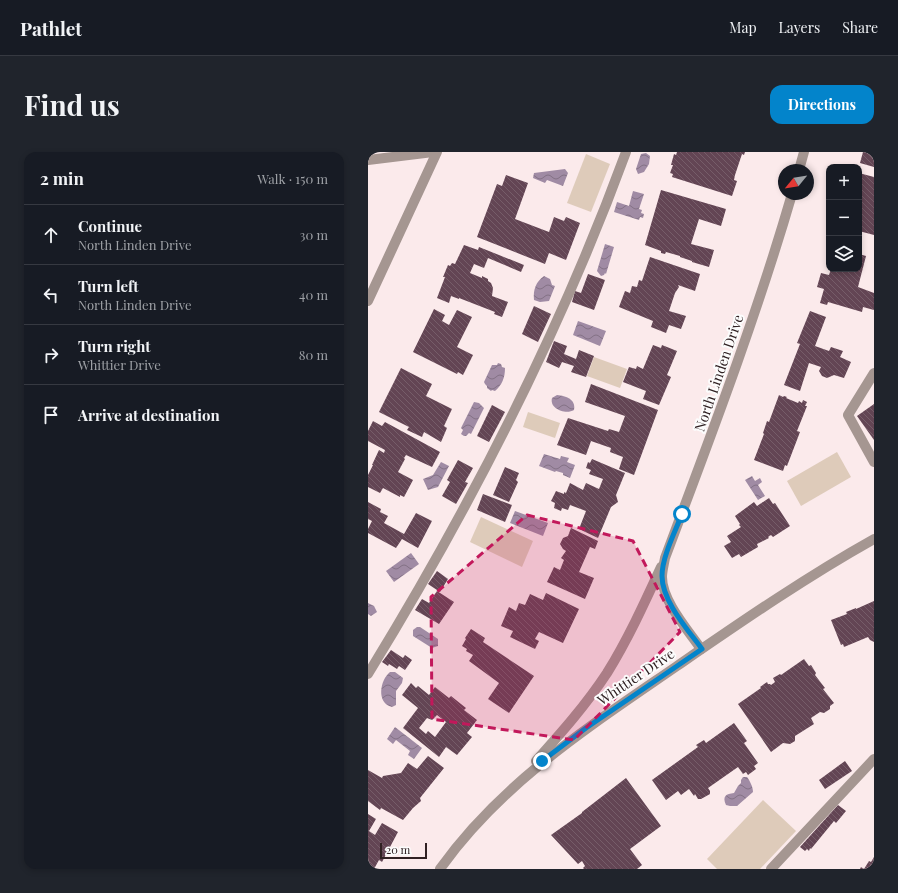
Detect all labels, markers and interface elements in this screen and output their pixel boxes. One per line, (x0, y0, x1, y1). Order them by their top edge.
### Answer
text: Pathlet (20, 15, 82, 41)
text: Map (729, 18, 757, 37)
text: Layers (779, 18, 820, 37)
text: Share (842, 18, 878, 37)
button: Directions (770, 85, 874, 124)
text: Find us (24, 86, 120, 123)
north arrow (778, 164, 814, 200)
map controls (826, 164, 862, 272)
button: + (826, 164, 862, 200)
text: 2 min (40, 167, 84, 189)
text: Walk · 150 m (257, 170, 328, 187)
button: − (826, 200, 862, 236)
text: Continue (78, 216, 142, 236)
icon: ahead (40, 224, 62, 246)
text: 30 m (300, 226, 328, 243)
text: North Linden Drive (78, 236, 192, 253)
button: layers (826, 236, 862, 272)
text: Turn left (78, 276, 139, 296)
icon: left (40, 284, 62, 306)
text: 40 m (299, 286, 328, 303)
text: North Linden Drive (78, 296, 192, 313)
street label: North Linden Drive (690, 312, 747, 434)
text: Turn right (78, 336, 151, 356)
icon: right (40, 344, 62, 366)
text: 80 m (299, 346, 328, 363)
text: Whittier Drive (78, 356, 161, 373)
icon: arrive (40, 404, 62, 426)
text: Arrive at destination (78, 405, 220, 425)
route start (673, 505, 691, 523)
street label: Whittier Drive (593, 644, 678, 710)
route end (533, 752, 551, 770)
scale bar (380, 841, 427, 860)
text: 20 m (386, 842, 410, 857)

